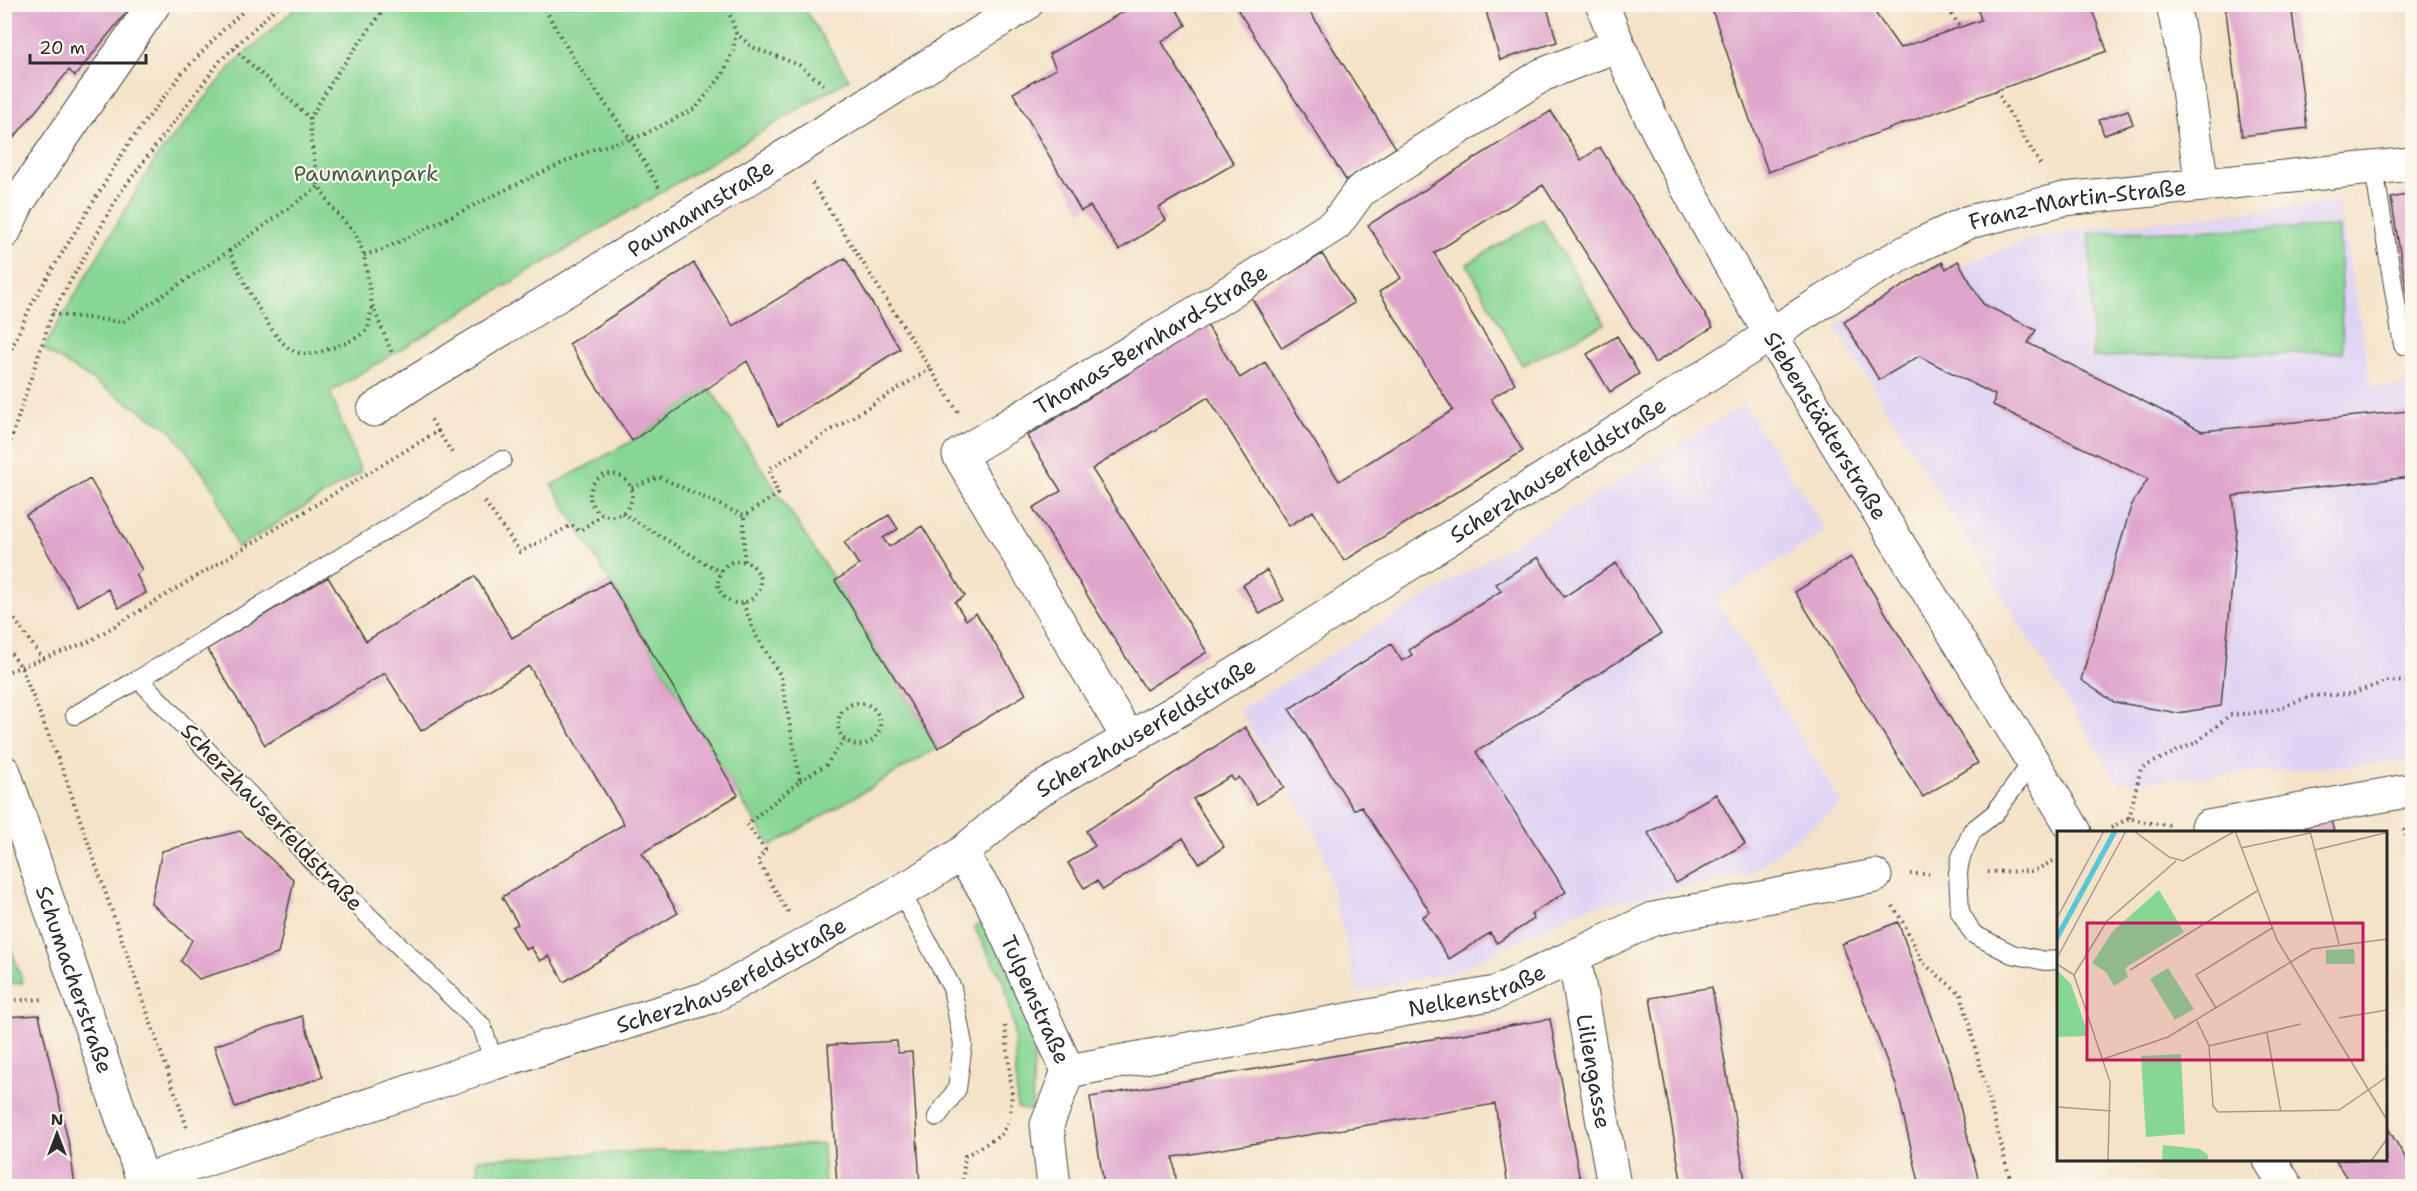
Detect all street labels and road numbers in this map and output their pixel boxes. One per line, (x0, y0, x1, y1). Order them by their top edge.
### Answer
street label: Paumannstraße (622, 152, 779, 264)
street label: Franz-Martin-Straße (1966, 172, 2188, 236)
street label: Thomas-Bernhard-Straße (1028, 257, 1273, 421)
street label: Siebenstädterstraße (1758, 326, 1894, 525)
street label: Scherzhauserfeldstraße (1444, 390, 1671, 549)
street label: Scherzhauserfeldstraße (1030, 651, 1261, 804)
street label: Scherzhauserfeldstraße (174, 717, 370, 917)
street label: Schumacherstraße (29, 882, 120, 1077)
street label: Scherzhauserfeldstraße (612, 910, 851, 1040)
street label: Tulpenstraße (994, 931, 1077, 1068)
street label: Nelkenstraße (1406, 957, 1550, 1023)
street label: Liliengasse (1570, 1012, 1618, 1131)

